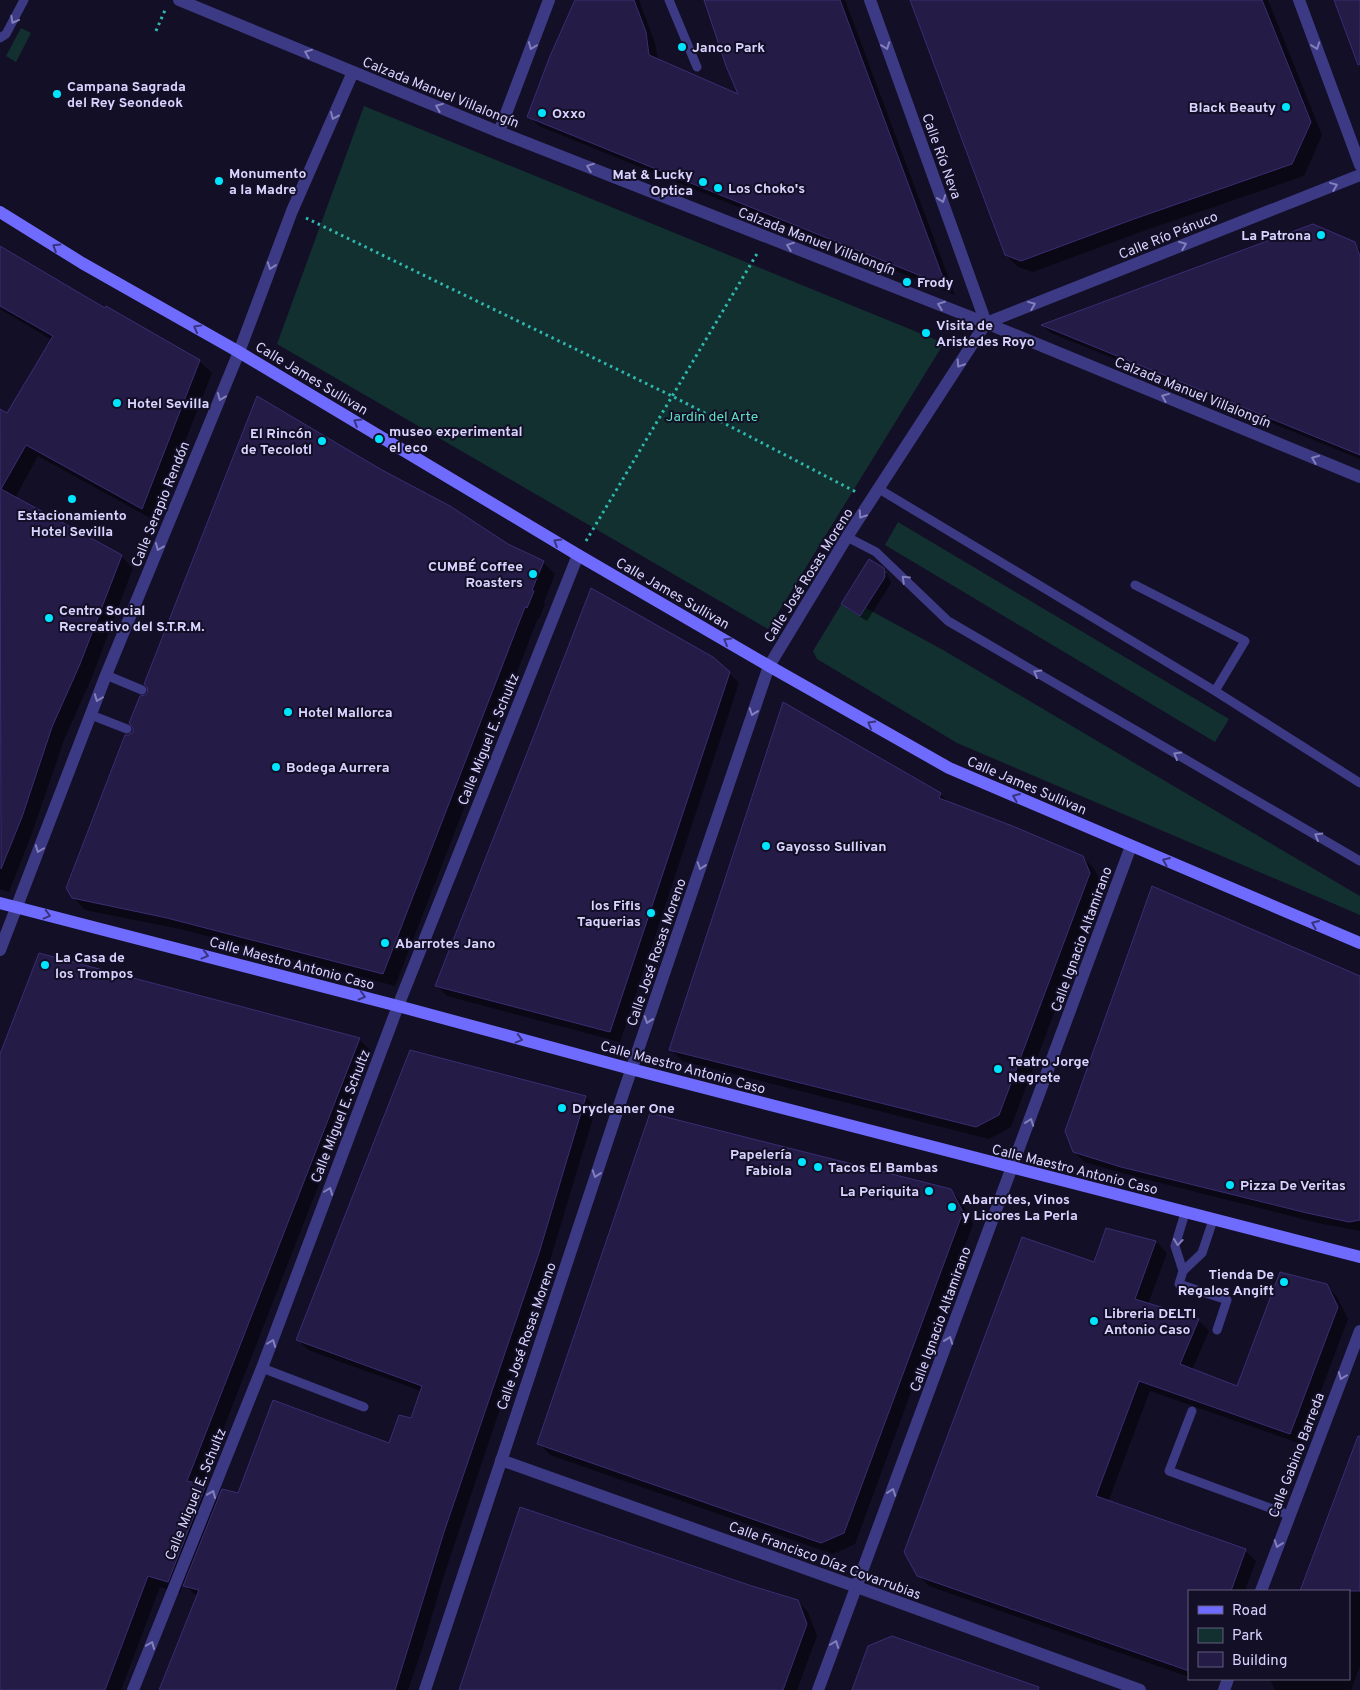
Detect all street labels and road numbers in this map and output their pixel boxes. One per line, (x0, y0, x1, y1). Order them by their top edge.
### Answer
street label: Calzada Manuel Villalongín (360, 54, 521, 133)
street label: Calle Río Neva (917, 111, 964, 202)
street label: Calzada Manuel Villalongín (735, 204, 898, 280)
street label: Calle Río Pánuco (1117, 209, 1221, 264)
street label: Calle James Sullivan (252, 339, 371, 420)
street label: Calzada Manuel Villalongín (1112, 354, 1273, 433)
street label: Calle Serapio Rendón (128, 439, 194, 570)
street label: Calle José Rosas Moreno (761, 505, 858, 646)
street label: Calle James Sullivan (612, 555, 732, 634)
street label: Calle Miguel E. Schultz (455, 671, 524, 808)
street label: Calle James Sullivan (964, 753, 1089, 819)
street label: Calle Ignacio Altamirano (1048, 865, 1117, 1014)
street label: Calle José Rosas Moreno (624, 876, 691, 1029)
street label: Calle Maestro Antonio Caso (207, 934, 376, 995)
street label: Calle Maestro Antonio Caso (598, 1038, 767, 1099)
street label: Calle Miguel E. Schultz (308, 1048, 375, 1186)
street label: Calle Maestro Antonio Caso (990, 1142, 1160, 1199)
street label: Calle Ignacio Altamirano (907, 1245, 976, 1394)
street label: Calle José Rosas Moreno (494, 1260, 561, 1413)
street label: Calle Gabino Barreda (1266, 1391, 1329, 1520)
street label: Calle Miguel E. Schultz (162, 1426, 231, 1563)
street label: Calle Francisco Díaz Covarrubias (726, 1519, 923, 1604)

